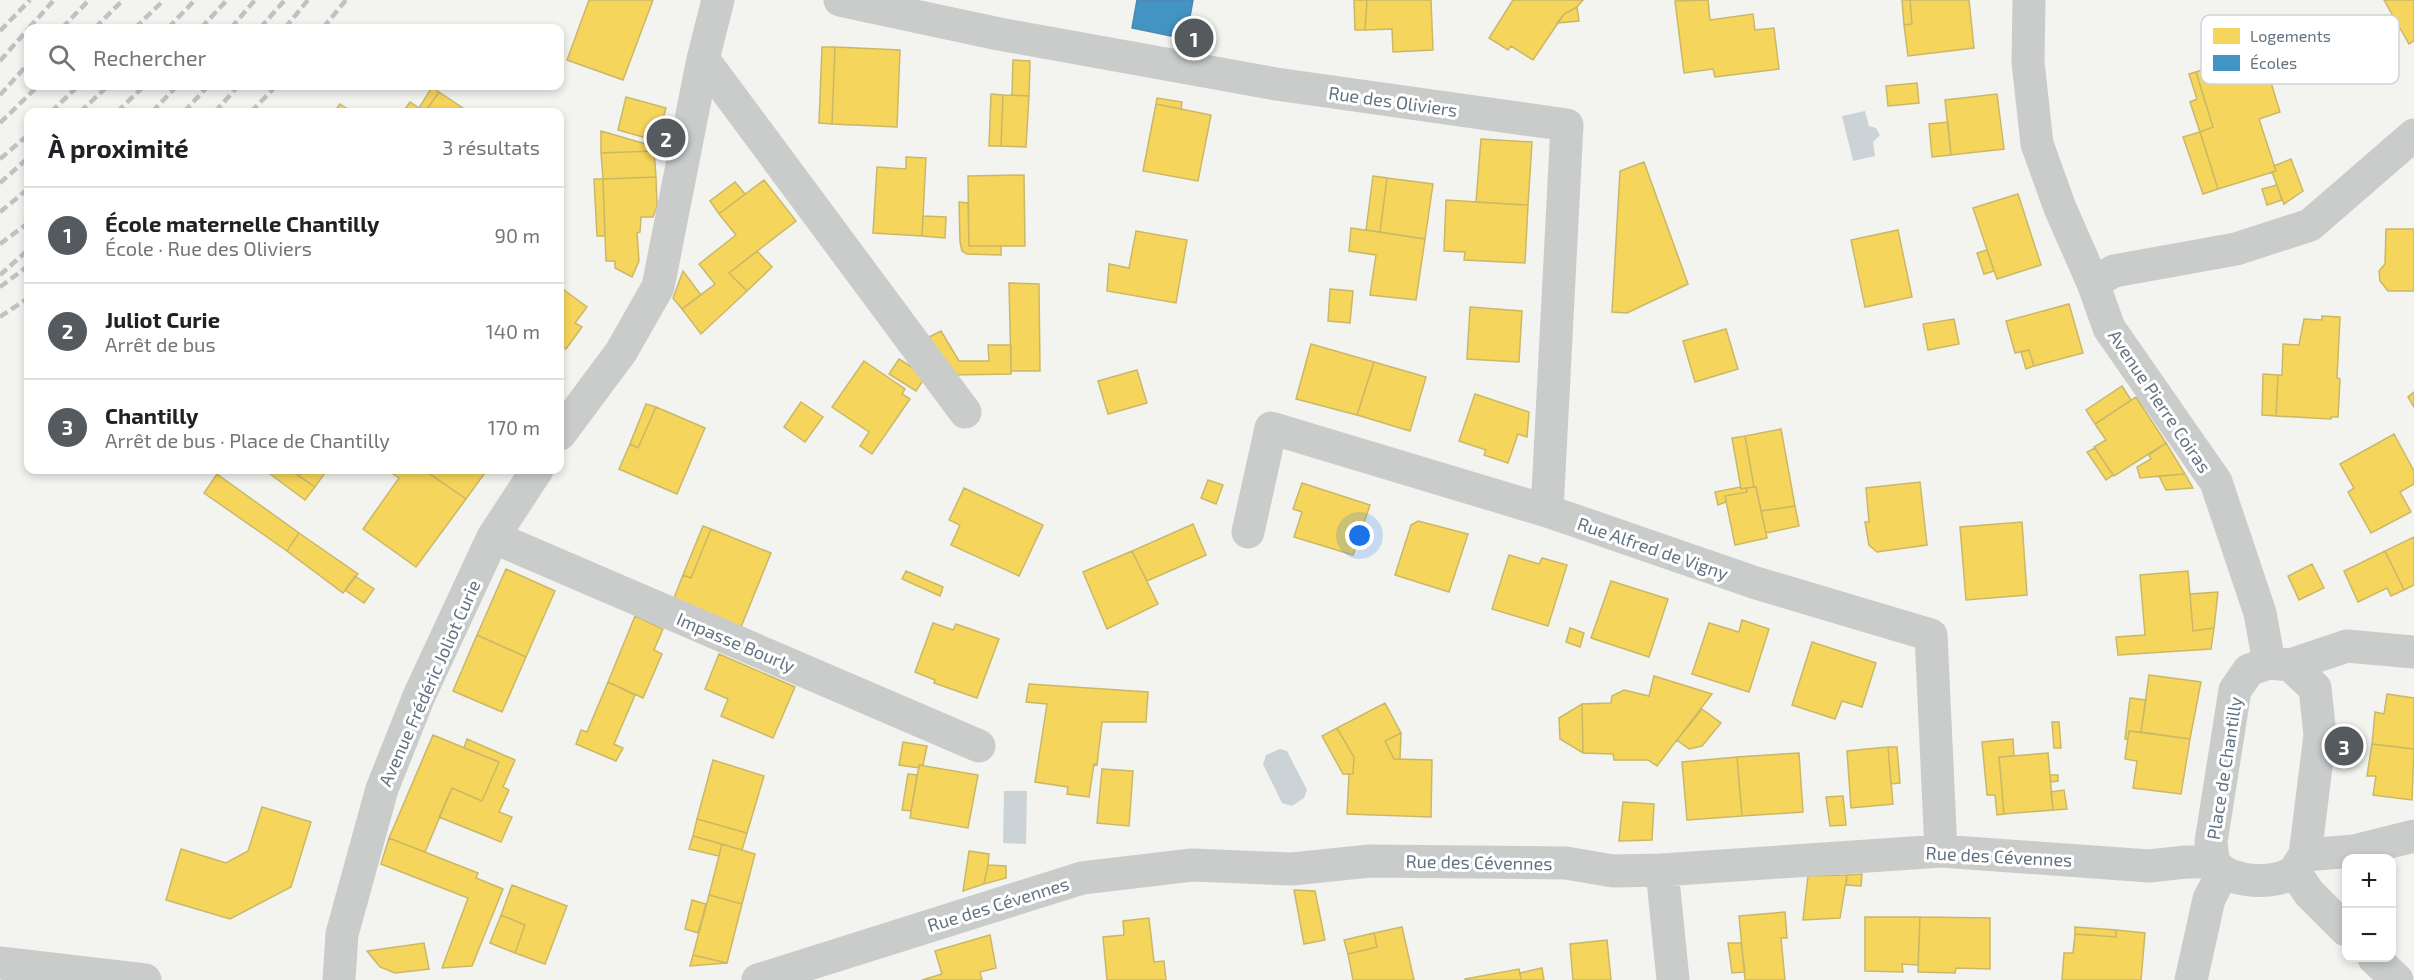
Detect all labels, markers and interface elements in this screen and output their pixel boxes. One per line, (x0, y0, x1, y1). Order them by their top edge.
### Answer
pin: 1 (1174, 15, 1214, 60)
legend (2201, 15, 2399, 84)
search box (24, 24, 564, 90)
text: Logements (2250, 26, 2331, 45)
icon: search (45, 41, 78, 74)
text: Rechercher (93, 44, 206, 70)
text: Écoles (2250, 53, 2297, 72)
street label: Rue des Oliviers (1327, 81, 1459, 121)
pin: 2 (646, 116, 686, 160)
text: À proximité (48, 132, 189, 163)
text: 3 résultats (442, 135, 540, 159)
text: École maternelle Chantilly (105, 210, 379, 236)
text: 1 (63, 223, 72, 247)
text: 90 m (495, 223, 540, 247)
text: École · Rue des Oliviers (105, 236, 312, 260)
text: Juliot Curie (105, 306, 220, 332)
text: 2 (62, 319, 73, 343)
text: 140 m (486, 319, 540, 343)
street label: Avenue Pierre Coiras (2104, 325, 2216, 477)
text: Arrêt de bus (105, 332, 216, 356)
text: Chantilly (105, 402, 198, 428)
text: 3 (62, 415, 73, 439)
text: 170 m (488, 415, 540, 439)
text: Arrêt de bus · Place de Chantilly (105, 428, 390, 452)
street label: Rue Alfred de Vigny (1575, 512, 1732, 584)
your location (1345, 521, 1374, 550)
street label: Avenue Frédéric Joliot Curie (373, 576, 485, 790)
street label: Impasse Bourly (674, 607, 799, 677)
street label: Place de Chantilly (2202, 695, 2246, 841)
pin: 3 (2324, 724, 2364, 768)
street label: Rue des Cévennes (1925, 841, 2073, 871)
street label: Rue des Cévennes (1405, 850, 1553, 874)
map controls (2342, 854, 2396, 962)
button: + (2342, 854, 2396, 908)
street label: Rue des Cévennes (925, 872, 1071, 936)
button: − (2342, 908, 2396, 962)

